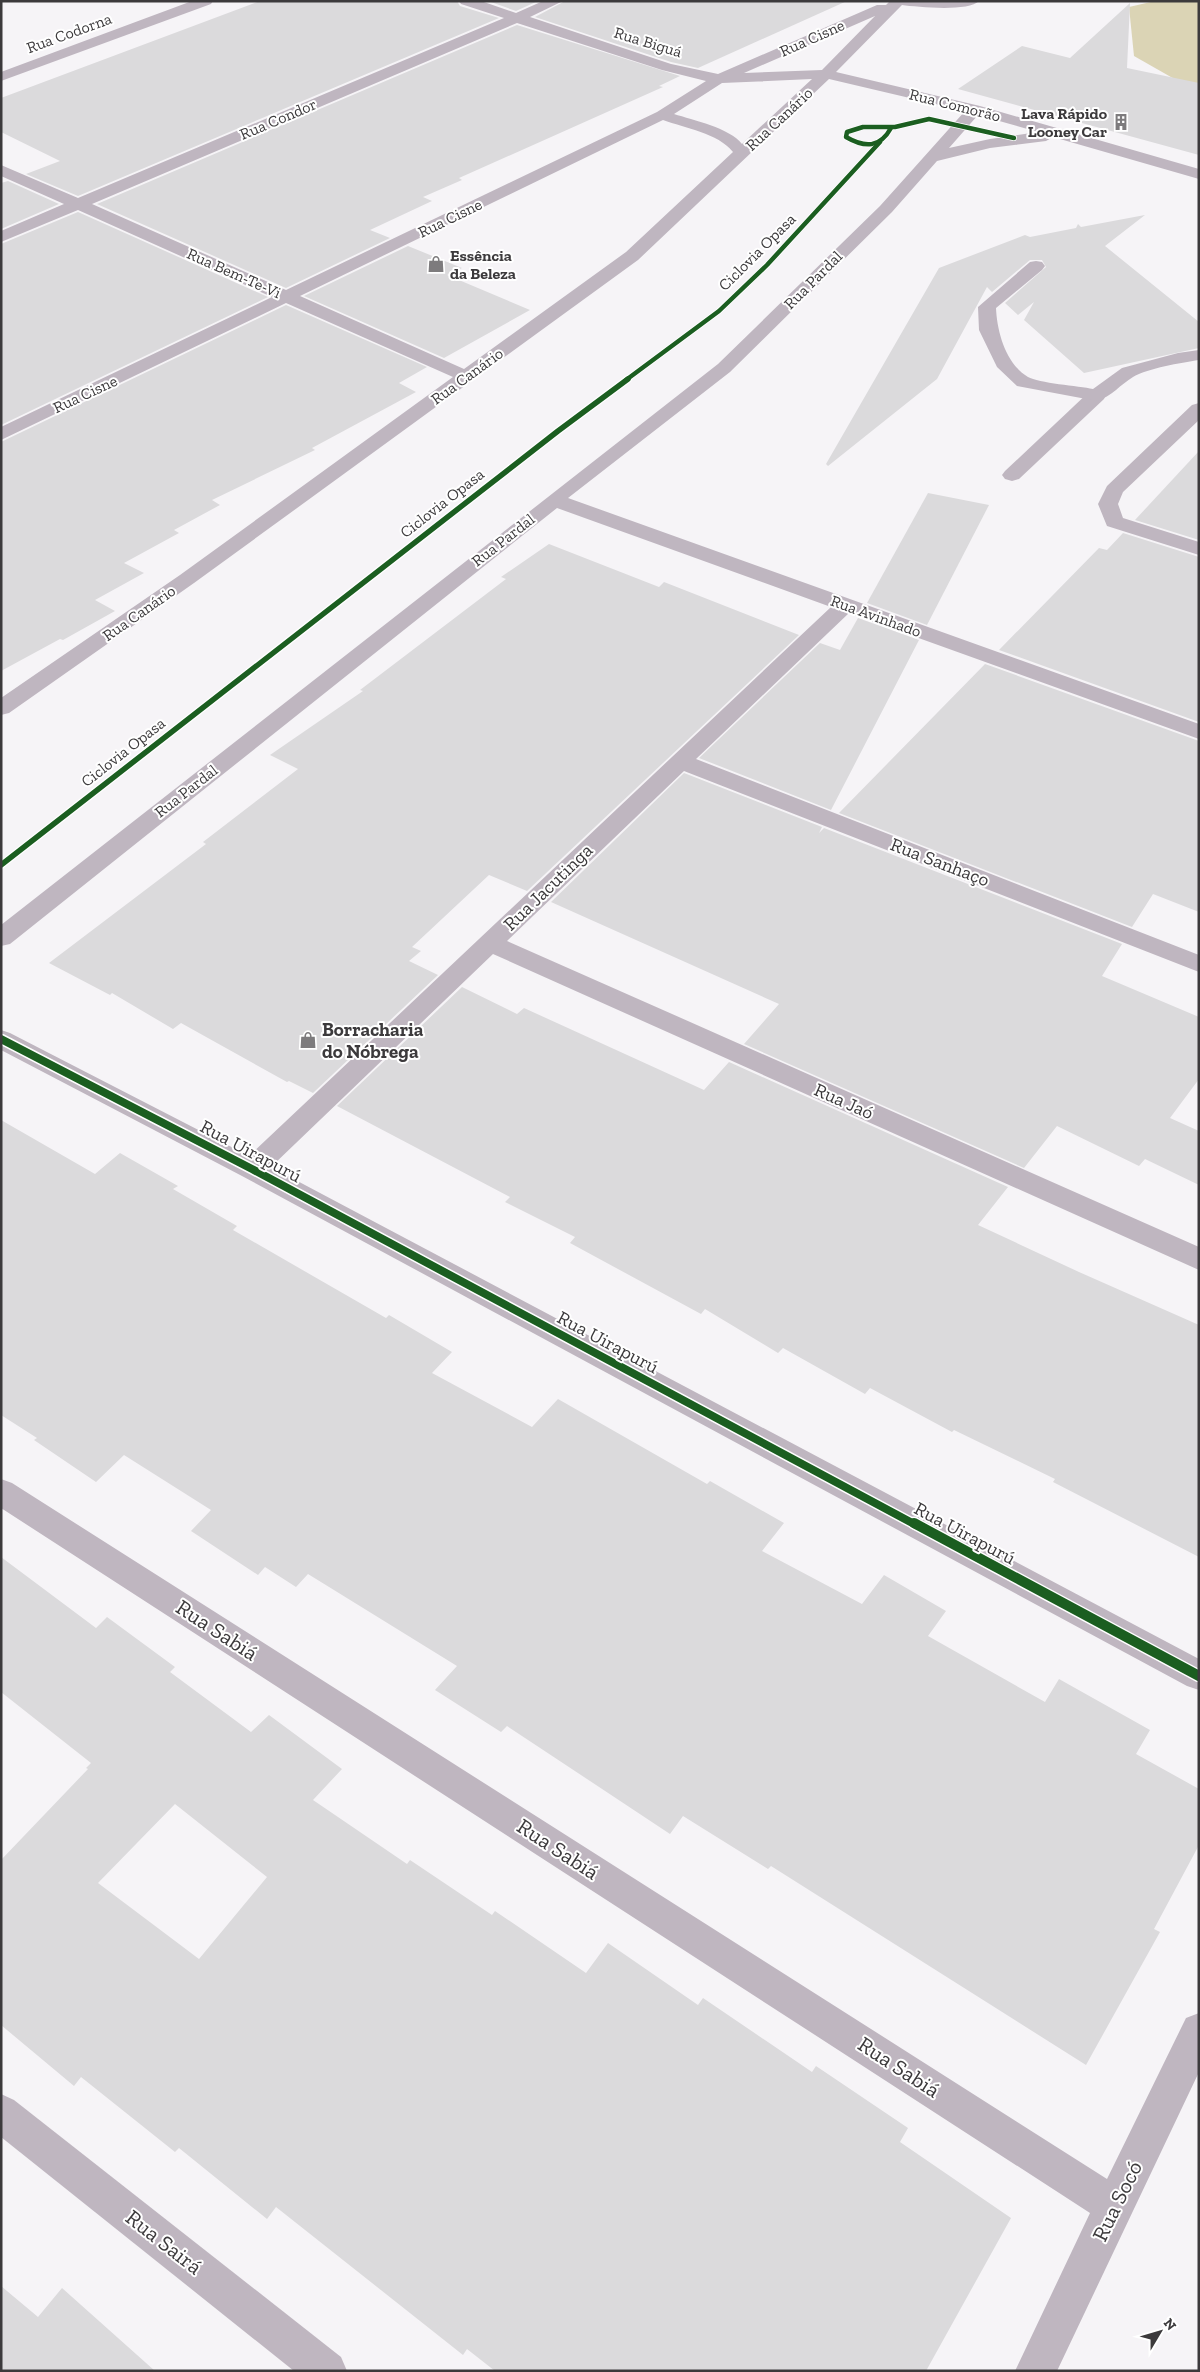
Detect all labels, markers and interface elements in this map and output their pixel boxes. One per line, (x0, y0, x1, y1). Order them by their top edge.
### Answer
street label: Rua Codorna (24, 9, 114, 57)
street label: Rua Cisne (777, 15, 847, 61)
street label: Rua Biguá (612, 23, 684, 61)
street label: Rua Canário (742, 83, 816, 155)
street label: Rua Comorão (907, 84, 1003, 126)
street label: Rua Condor (237, 94, 320, 144)
place label: Lava Rápido Looney Car (1021, 104, 1108, 141)
building icon: Lava Rápido Looney Car (1111, 112, 1131, 132)
street label: Rua Cisne (415, 194, 485, 242)
street label: Ciclovia Opasa (714, 209, 800, 295)
street label: Rua Bem-Te-Vi (184, 244, 284, 302)
place label: Essência da Beleza (450, 246, 516, 283)
street label: Rua Pardal (780, 247, 846, 313)
shop icon: Essência da Beleza (426, 254, 446, 274)
street label: Rua Canário (427, 343, 507, 409)
street label: Rua Cisne (50, 371, 120, 417)
street label: Ciclovia Opasa (396, 464, 488, 542)
street label: Rua Pardal (468, 510, 538, 570)
street label: Rua Canário (99, 581, 179, 645)
street label: Rua Avinhado (828, 591, 924, 641)
street label: Ciclovia Opasa (77, 713, 169, 791)
street label: Rua Pardal (151, 761, 221, 821)
street label: Rua Sanhaço (887, 833, 993, 892)
street label: Rua Jacutinga (499, 839, 597, 935)
place label: Borracharia do Nóbrega (322, 1018, 424, 1063)
shop icon: Borracharia do Nóbrega (298, 1030, 318, 1050)
street label: Rua Jaó (811, 1078, 877, 1124)
street label: Rua Uirapurú (196, 1115, 306, 1187)
street label: Rua Uirapurú (553, 1306, 663, 1378)
street label: Rua Uirapurú (910, 1497, 1020, 1569)
street label: Rua Sabiá (171, 1594, 263, 1667)
street label: Rua Sabiá (512, 1813, 604, 1886)
street label: Rua Sabiá (853, 2031, 945, 2104)
street label: Rua Socó (1086, 2156, 1148, 2246)
street label: Rua Sairá (120, 2204, 208, 2281)
north arrow (1135, 2307, 1185, 2357)
text: N (1160, 2315, 1180, 2334)

